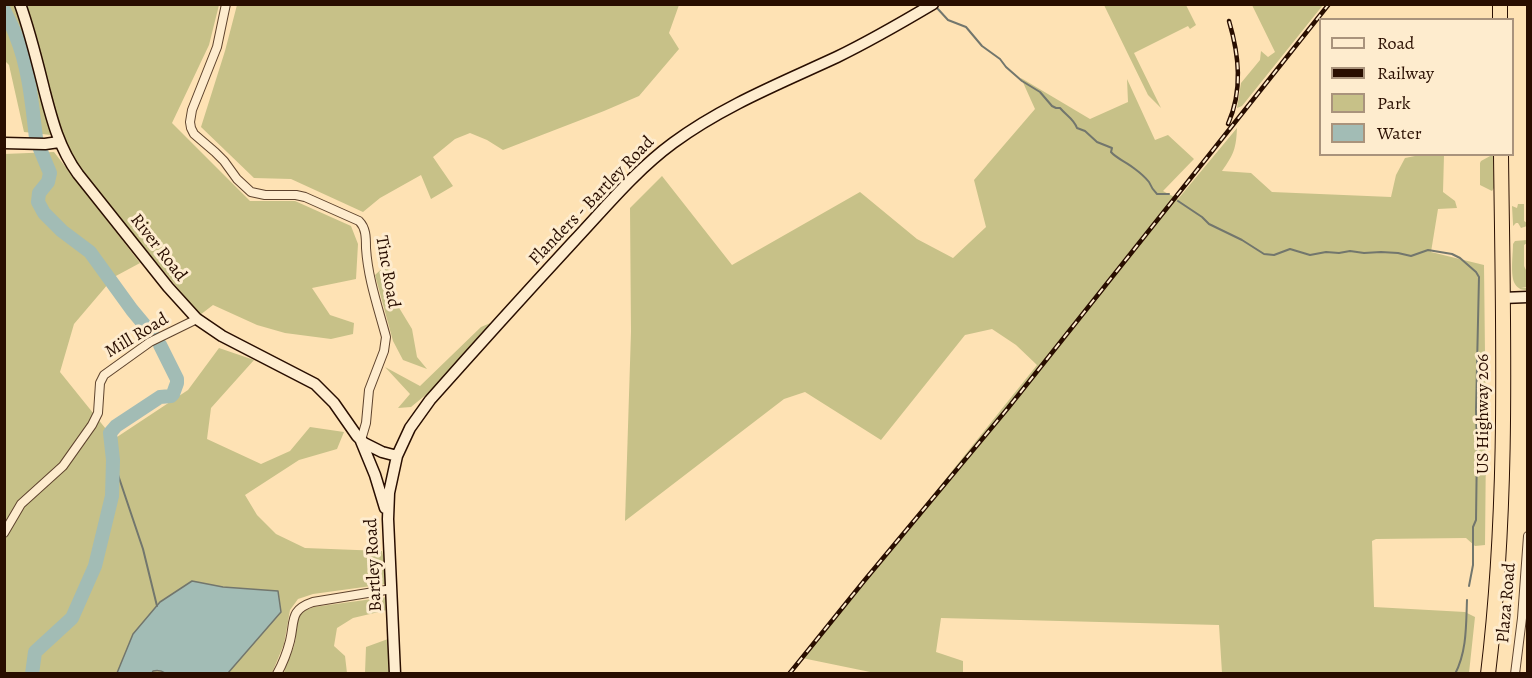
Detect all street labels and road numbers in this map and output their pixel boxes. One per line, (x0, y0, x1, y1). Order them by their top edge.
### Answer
street label: Flanders - Bartley Road (525, 132, 659, 270)
street label: River Road (125, 210, 191, 286)
street label: Tinc Road (370, 234, 404, 310)
street label: Mill Road (101, 309, 173, 363)
street label: US Highway 206 (1473, 354, 1495, 474)
street label: Bartley Road (361, 518, 387, 612)
street label: Plaza Road (1493, 562, 1521, 644)

